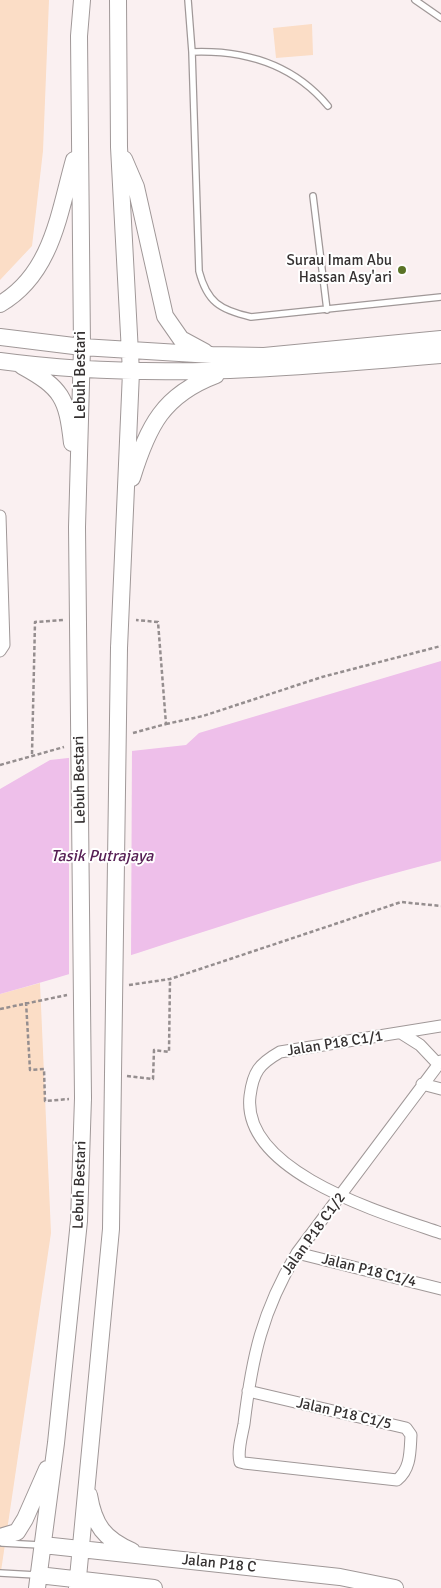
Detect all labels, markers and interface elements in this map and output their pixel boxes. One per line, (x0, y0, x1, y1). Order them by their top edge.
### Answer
place label: Surau Imam Abu Hassan Asy'ari (286, 252, 392, 287)
marker: Surau Imam Abu Hassan Asy'ari (396, 264, 408, 276)
street label: Lebuh Bestari (72, 331, 90, 419)
street label: Lebuh Bestari (70, 736, 90, 824)
water label: Tasik Putrajaya (51, 847, 153, 867)
street label: Jalan P18 C1/1 (286, 1028, 384, 1060)
street label: Lebuh Bestari (69, 1141, 91, 1229)
street label: Jalan P18 C1/2 (278, 1189, 350, 1279)
street label: Jalan P18 C1/4 (320, 1251, 418, 1291)
street label: Jalan P18 C1/5 (295, 1394, 393, 1434)
street label: Jalan P18 C (181, 1551, 257, 1577)

